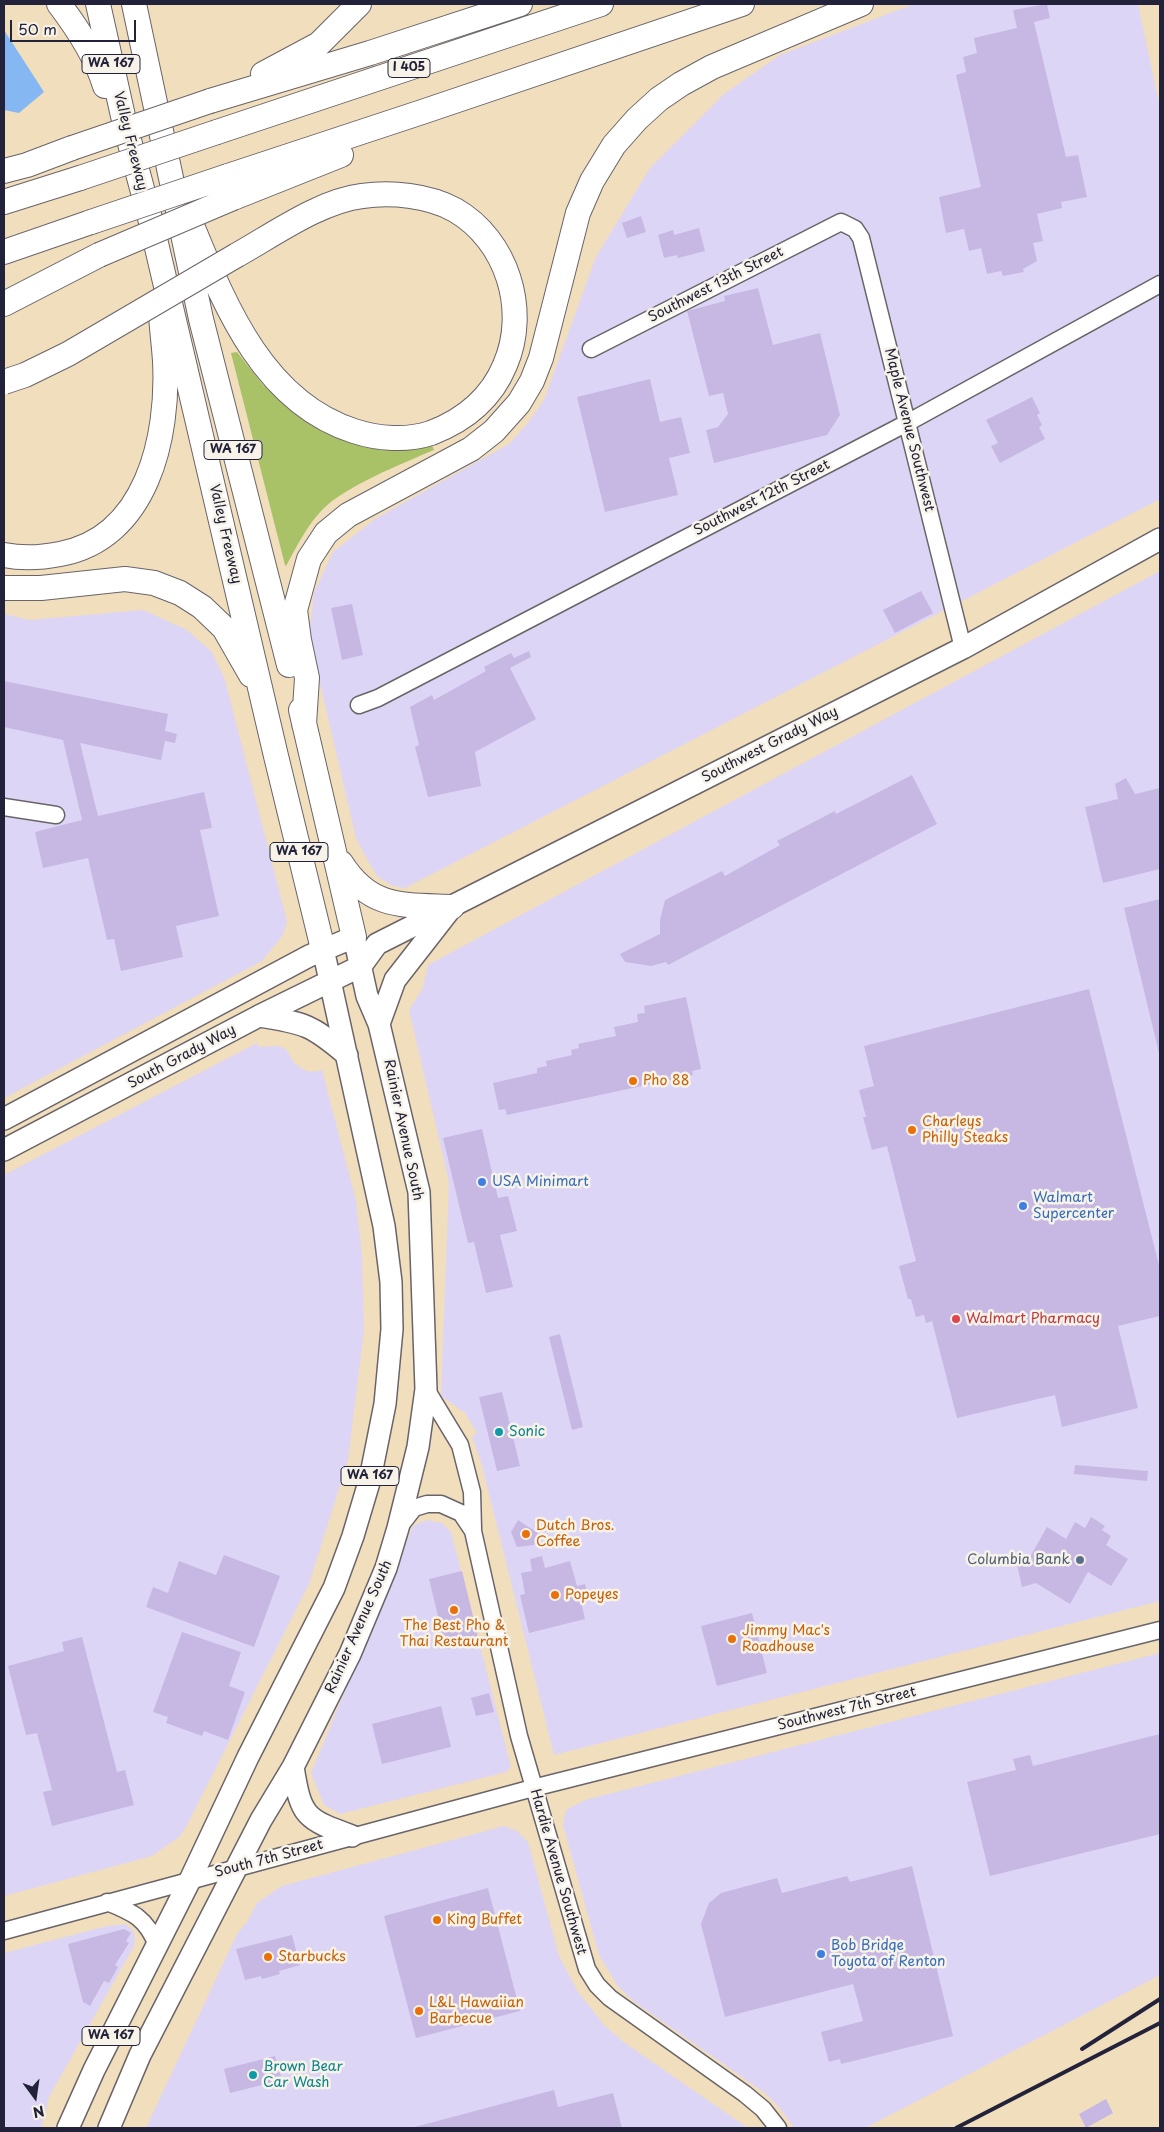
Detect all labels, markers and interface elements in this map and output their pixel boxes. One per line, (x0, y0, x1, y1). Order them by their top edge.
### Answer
scale bar (12, 10, 139, 42)
text: 50 m (18, 17, 57, 40)
road number: WA 167 (82, 54, 140, 74)
road number: I 405 (388, 58, 430, 78)
street label: Valley Freeway (110, 90, 150, 192)
street label: Southwest 13th Street (646, 244, 786, 326)
street label: Maple Avenue Southwest (881, 347, 937, 513)
road number: WA 167 (204, 440, 262, 460)
street label: Southwest 12th Street (691, 456, 833, 540)
street label: Valley Freeway (205, 483, 245, 585)
street label: Southwest Grady Way (699, 703, 841, 787)
road number: WA 167 (270, 842, 328, 862)
street label: South Grady Way (125, 1021, 239, 1093)
street label: Rainier Avenue South (380, 1058, 426, 1202)
place label: Pho 88 (643, 1073, 689, 1089)
marker: Pho 88 (627, 1075, 639, 1087)
place label: Charleys Philly Steaks (922, 1114, 1008, 1146)
marker: Charleys Philly Steaks (906, 1124, 918, 1136)
place label: USA Minimart (492, 1174, 589, 1190)
marker: USA Minimart (476, 1176, 488, 1188)
place label: Walmart Supercenter (1033, 1190, 1114, 1222)
marker: Walmart Supercenter (1017, 1200, 1029, 1212)
place label: Walmart Pharmacy (966, 1311, 1100, 1327)
marker: Walmart Pharmacy (950, 1313, 962, 1325)
place label: Sonic (509, 1424, 545, 1440)
marker: Sonic (493, 1426, 505, 1438)
road number: WA 167 (341, 1466, 399, 1485)
place label: Dutch Bros. Coffee (536, 1518, 614, 1550)
marker: Dutch Bros. Coffee (520, 1528, 532, 1540)
place label: Columbia Bank (967, 1552, 1070, 1568)
marker: Columbia Bank (1074, 1554, 1086, 1566)
street label: Rainier Avenue South (322, 1558, 396, 1696)
place label: Popeyes (565, 1587, 618, 1603)
marker: Popeyes (549, 1589, 561, 1601)
marker: The Best Pho & Thai Restaurant (448, 1604, 460, 1616)
place label: The Best Pho & Thai Restaurant (399, 1618, 509, 1650)
place label: Jimmy Mac's Roadhouse (742, 1623, 830, 1655)
marker: Jimmy Mac's Roadhouse (726, 1633, 738, 1645)
street label: Southwest 7th Street (776, 1684, 918, 1734)
street label: Hardie Avenue Southwest (526, 1787, 590, 1957)
street label: South 7th Street (213, 1837, 325, 1881)
place label: King Buffet (447, 1912, 522, 1928)
marker: King Buffet (431, 1914, 443, 1926)
place label: Bob Bridge Toyota of Renton (831, 1938, 946, 1970)
marker: Bob Bridge Toyota of Renton (815, 1948, 827, 1960)
place label: Starbucks (278, 1949, 346, 1965)
marker: Starbucks (262, 1951, 274, 1963)
place label: L&L Hawaiian Barbecue (429, 1995, 524, 2028)
marker: L&L Hawaiian Barbecue (413, 2005, 425, 2017)
road number: WA 167 (82, 2026, 140, 2045)
place label: Brown Bear Car Wash (263, 2059, 343, 2092)
marker: Brown Bear Car Wash (247, 2069, 259, 2081)
north arrow (10, 2072, 60, 2122)
text: N (31, 2101, 47, 2124)

